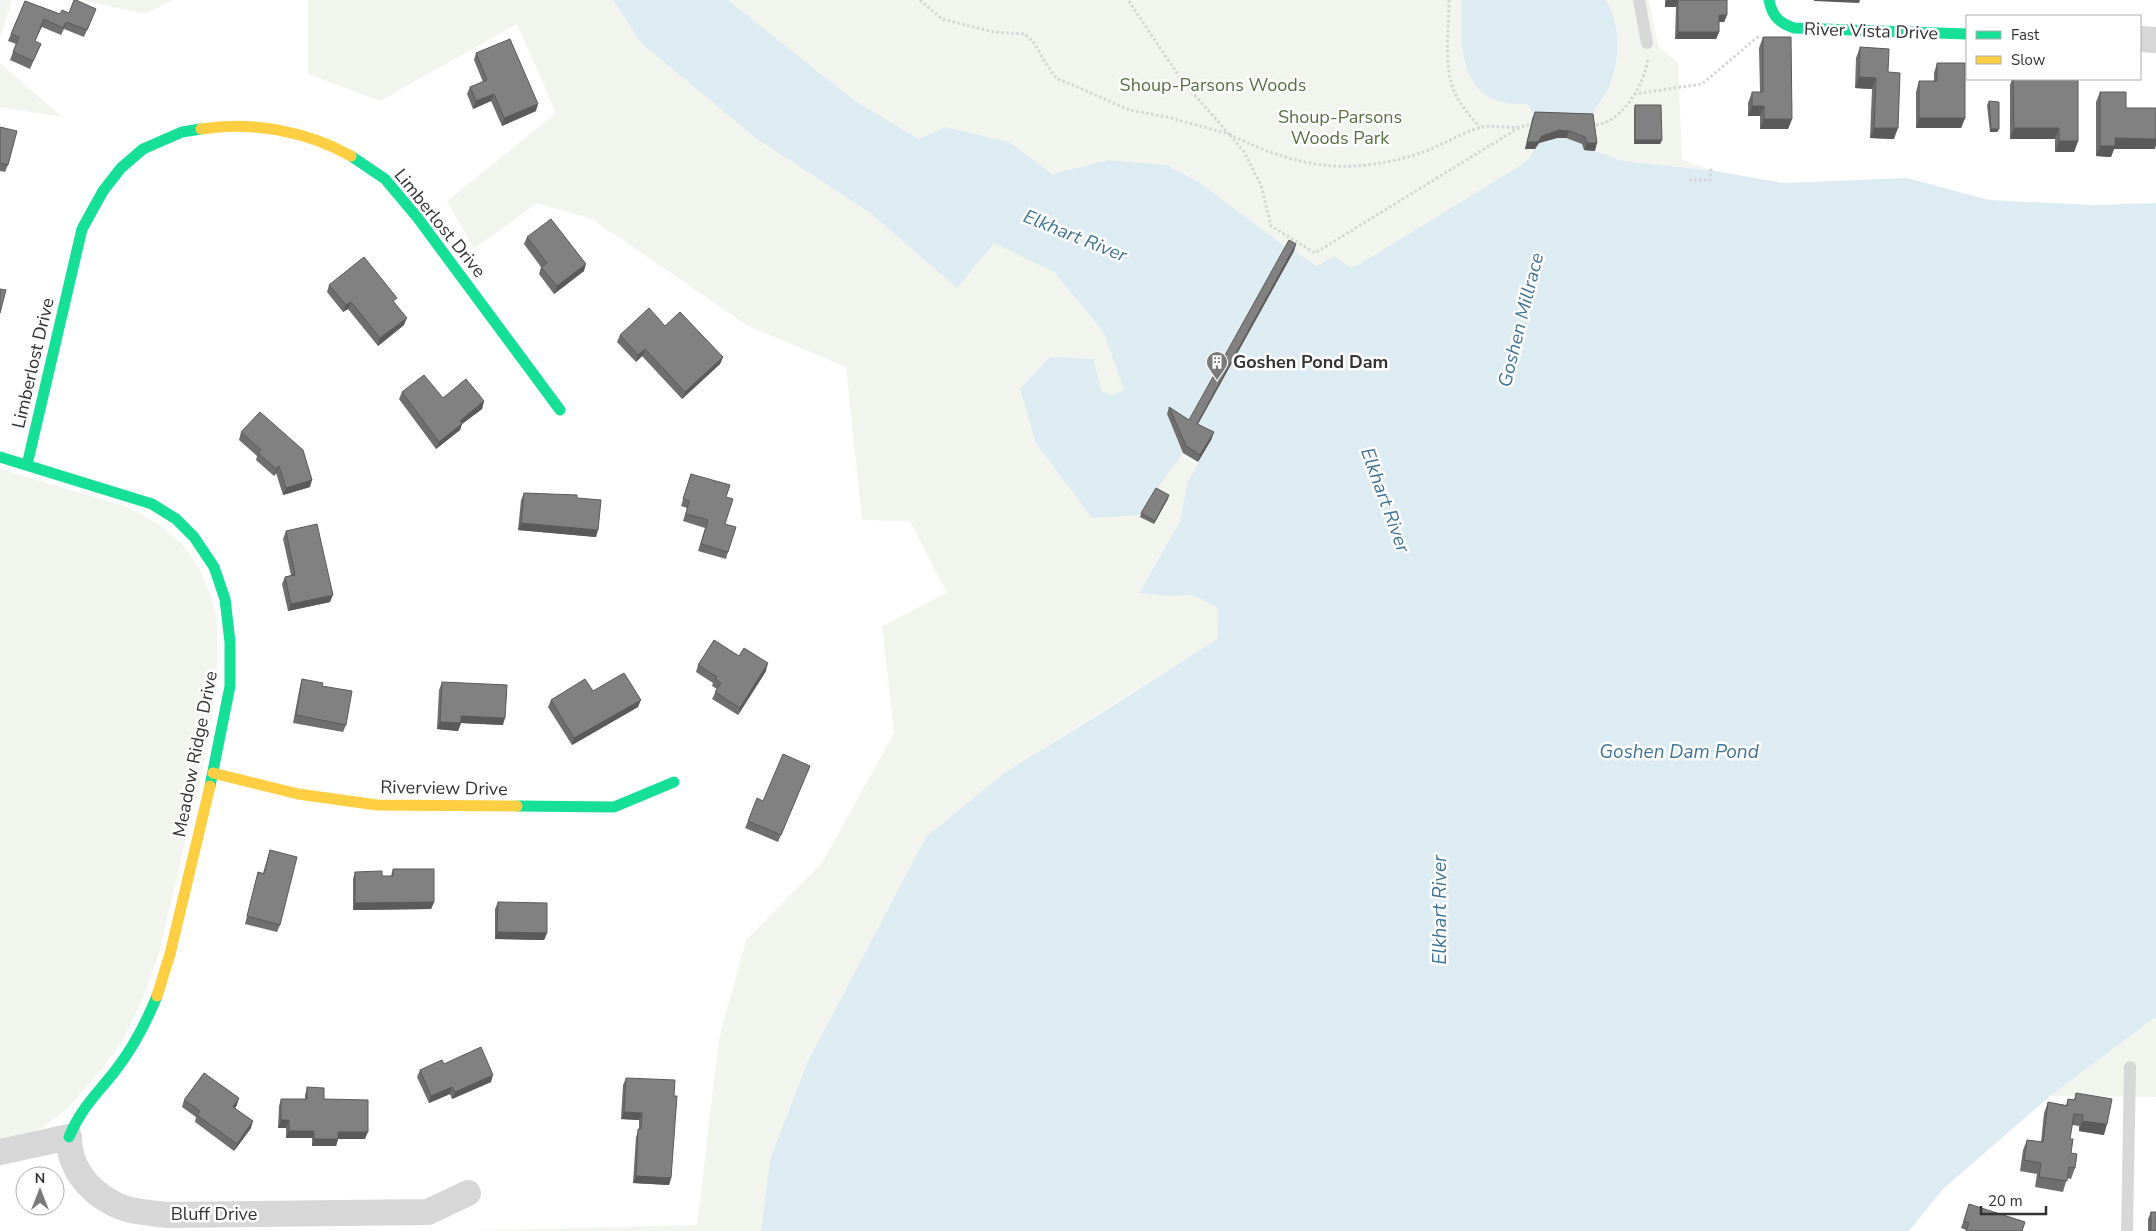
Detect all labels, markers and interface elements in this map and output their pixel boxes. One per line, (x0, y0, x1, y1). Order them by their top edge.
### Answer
legend (1966, 15, 2141, 80)
street label: River Vista Drive (1803, 17, 1939, 45)
text: Fast (2011, 25, 2040, 45)
text: Slow (2011, 50, 2046, 70)
park label: Shoup-Parsons Woods (1120, 73, 1306, 97)
park label: Shoup-Parsons Woods Park (1278, 105, 1402, 150)
street label: Limberlost Drive (389, 164, 491, 282)
water label: Elkhart River (1019, 203, 1132, 269)
water label: Goshen Millrace (1492, 250, 1550, 390)
street label: Limberlost Drive (6, 295, 60, 431)
building icon: Goshen Pond Dam (1205, 350, 1229, 381)
place label: Goshen Pond Dam (1233, 350, 1388, 374)
water label: Elkhart River (1354, 444, 1416, 557)
street label: Meadow Ridge Drive (167, 669, 223, 839)
water label: Goshen Dam Pond (1599, 739, 1760, 765)
street label: Riverview Drive (380, 775, 508, 801)
water label: Elkhart River (1427, 854, 1453, 965)
north arrow (15, 1166, 65, 1216)
text: N (35, 1169, 45, 1188)
scale bar (1981, 1184, 2046, 1216)
text: 20 m (1988, 1191, 2023, 1211)
street label: Bluff Drive (171, 1202, 257, 1226)

